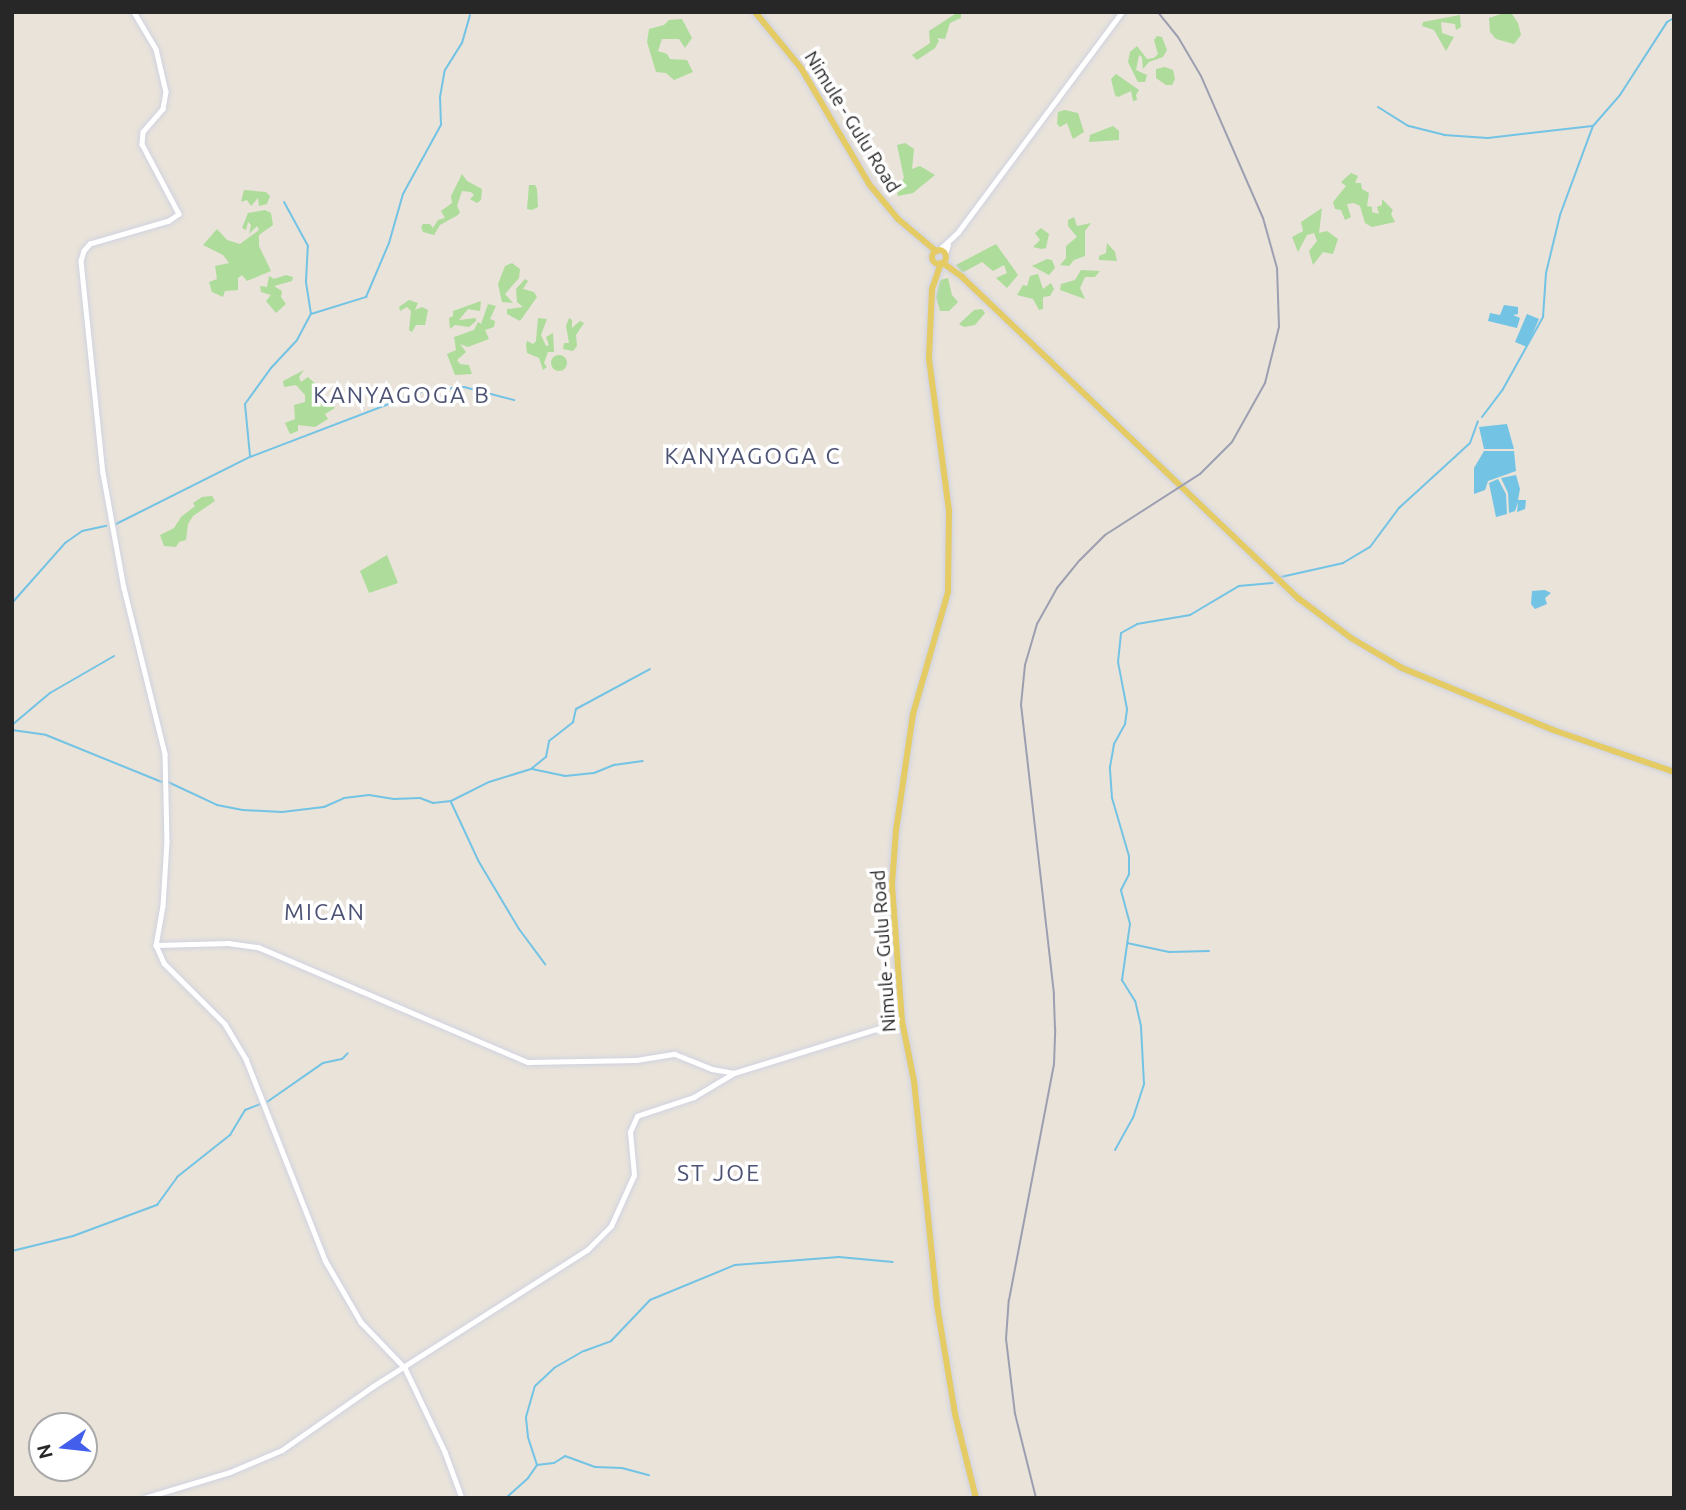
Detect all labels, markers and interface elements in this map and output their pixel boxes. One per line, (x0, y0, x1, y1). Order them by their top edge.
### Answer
street label: Nimule - Gulu Road (799, 47, 905, 197)
district label: KANYAGOGA B (315, 381, 489, 409)
district label: KANYAGOGA C (666, 442, 840, 470)
street label: Nimule - Gulu Road (867, 869, 901, 1033)
district label: MICAN (285, 898, 365, 926)
district label: ST JOE (678, 1159, 760, 1187)
north arrow (28, 1412, 98, 1482)
text: N (32, 1442, 57, 1461)

